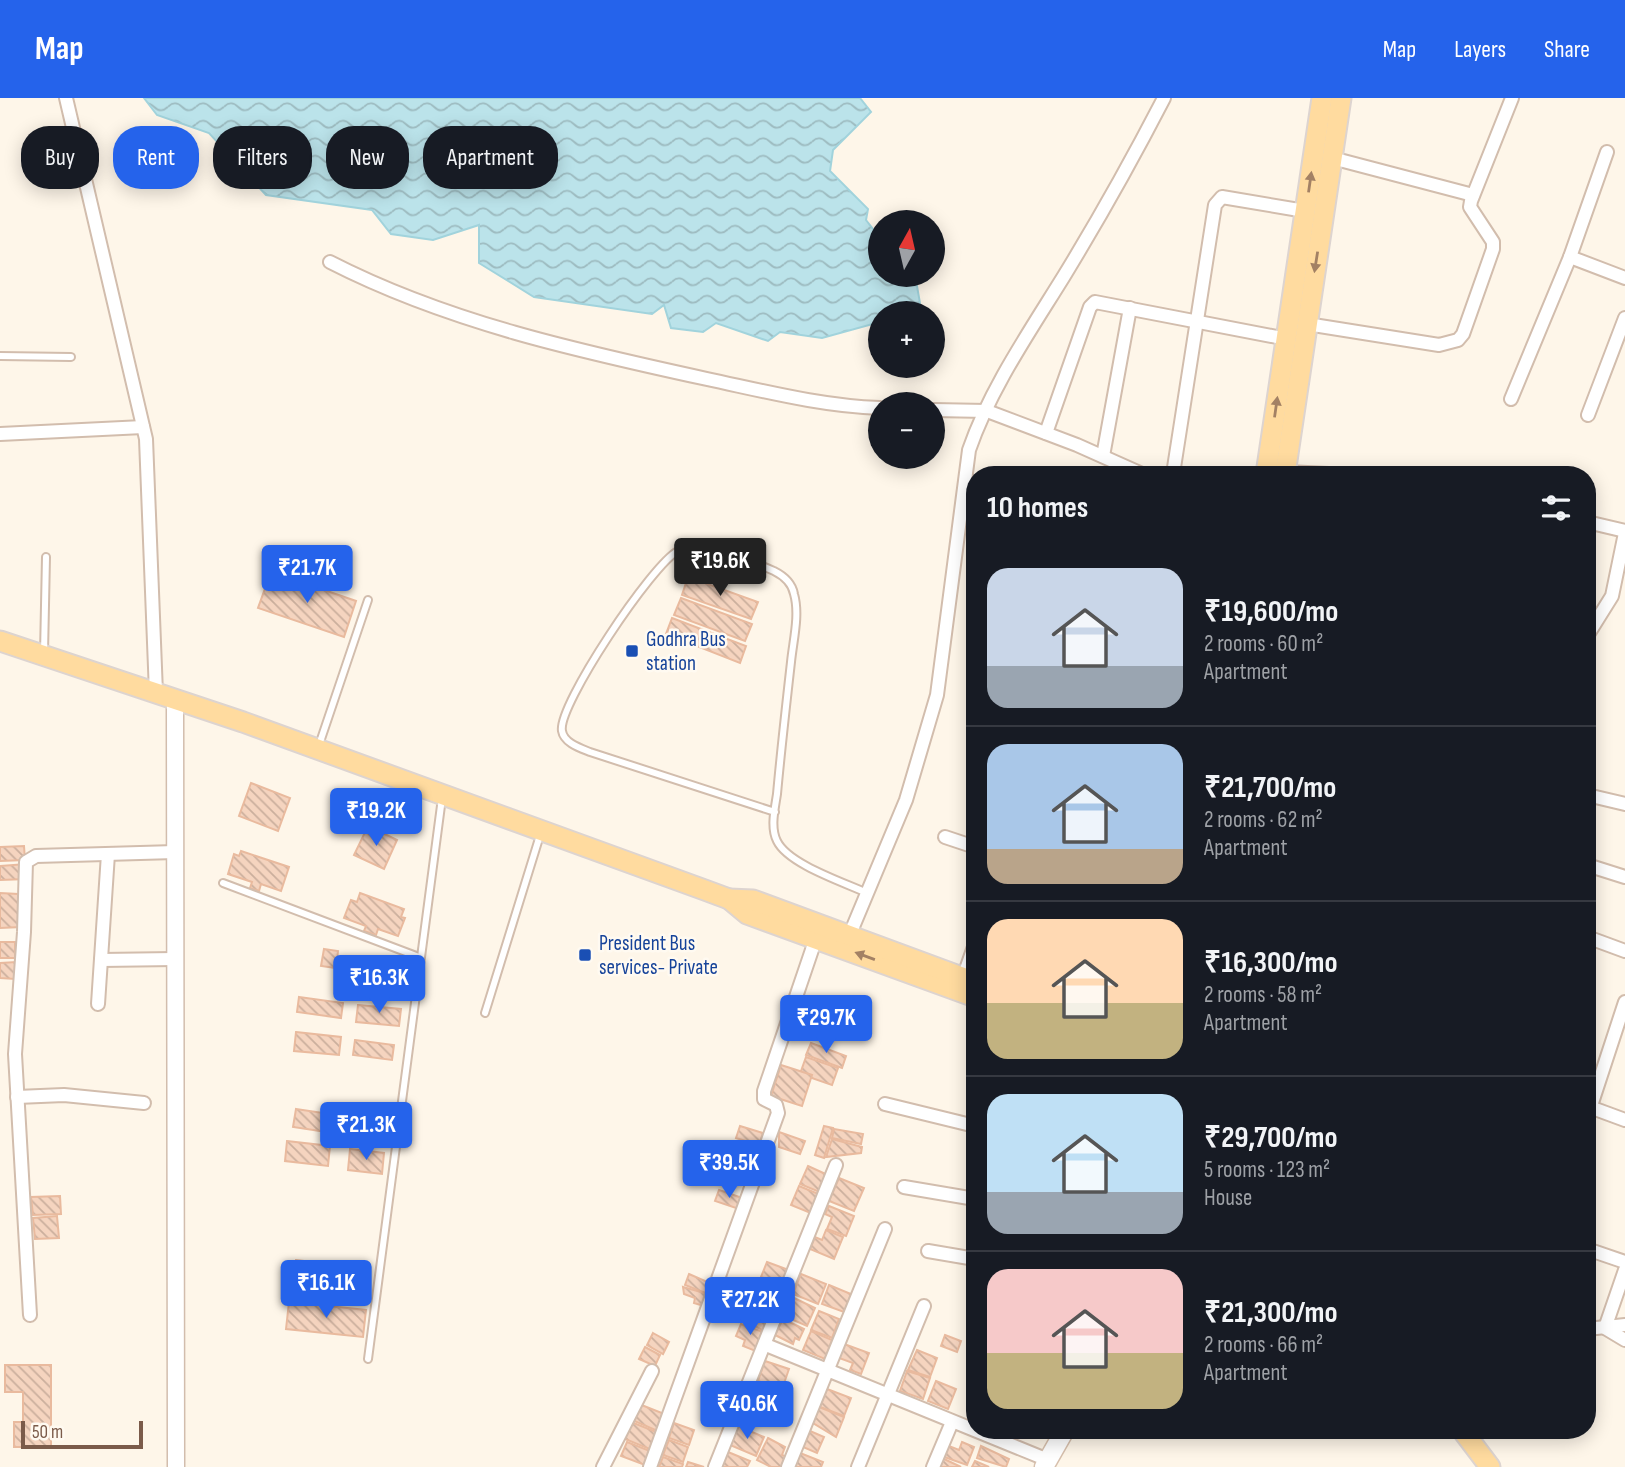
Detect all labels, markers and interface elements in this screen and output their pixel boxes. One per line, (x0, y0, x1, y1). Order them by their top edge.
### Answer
text: Map (35, 29, 84, 69)
text: Map (1383, 35, 1416, 64)
text: Layers (1454, 35, 1506, 64)
text: Share (1544, 35, 1590, 64)
chip: Buy (21, 126, 99, 189)
chip: Rent (113, 126, 199, 189)
chip: Filters (213, 126, 312, 189)
chip: New (326, 126, 409, 189)
chip: Apartment (423, 126, 558, 189)
one-way arrow (1305, 171, 1316, 193)
north arrow (868, 210, 945, 287)
map controls (868, 210, 945, 469)
one-way arrow (1310, 251, 1321, 273)
button: + (868, 301, 945, 378)
button: − (868, 392, 945, 469)
one-way arrow (1271, 396, 1282, 418)
icon: filters (1537, 489, 1575, 527)
text: 10 homes (987, 490, 1088, 526)
pin: ₹19.6K (663, 538, 777, 598)
pin: ₹21.7K (250, 546, 364, 605)
text: ₹19.6K (690, 547, 750, 575)
text: ₹21.7K (278, 554, 336, 582)
text: ₹19,600/mo (1204, 594, 1338, 630)
icon: home (1043, 596, 1127, 680)
place label: Godhra Bus station (646, 627, 726, 676)
text: 2 rooms · 60 m² (1204, 630, 1323, 658)
marker: Godhra Bus station (624, 643, 640, 659)
text: Apartment (1204, 658, 1288, 686)
text: ₹21,700/mo (1204, 770, 1336, 806)
icon: home (1043, 772, 1127, 856)
pin: ₹19.2K (319, 788, 433, 848)
text: ₹19.2K (346, 797, 406, 825)
text: 2 rooms · 62 m² (1204, 806, 1323, 834)
text: Apartment (1204, 834, 1288, 862)
place label: President Bus services- Private (599, 931, 718, 980)
text: ₹16,300/mo (1204, 945, 1338, 981)
marker: President Bus services- Private (577, 947, 593, 963)
icon: home (1043, 947, 1127, 1031)
one-way arrow (854, 951, 875, 962)
pin: ₹16.3K (322, 956, 436, 1015)
text: ₹16.3K (349, 964, 409, 992)
text: 2 rooms · 58 m² (1204, 981, 1322, 1009)
pin: ₹29.7K (769, 996, 883, 1055)
text: ₹29.7K (796, 1004, 856, 1032)
text: Apartment (1204, 1009, 1288, 1037)
pin: ₹21.3K (309, 1102, 423, 1162)
text: ₹21.3K (336, 1111, 396, 1139)
text: ₹29,700/mo (1204, 1120, 1338, 1156)
icon: home (1043, 1122, 1127, 1206)
pin: ₹39.5K (672, 1140, 786, 1200)
text: ₹39.5K (699, 1149, 759, 1177)
text: 5 rooms · 123 m² (1204, 1156, 1330, 1184)
text: House (1204, 1184, 1252, 1212)
pin: ₹16.1K (269, 1260, 383, 1320)
text: ₹16.1K (297, 1269, 355, 1297)
pin: ₹27.2K (693, 1278, 807, 1337)
text: ₹27.2K (721, 1286, 779, 1314)
text: ₹21,300/mo (1204, 1295, 1338, 1331)
icon: home (1043, 1297, 1127, 1381)
text: 2 rooms · 66 m² (1204, 1331, 1323, 1359)
text: Apartment (1204, 1359, 1288, 1387)
pin: ₹40.6K (690, 1382, 804, 1441)
text: ₹40.6K (716, 1390, 778, 1418)
scale bar (21, 1418, 144, 1450)
text: 50 m (32, 1421, 63, 1444)

